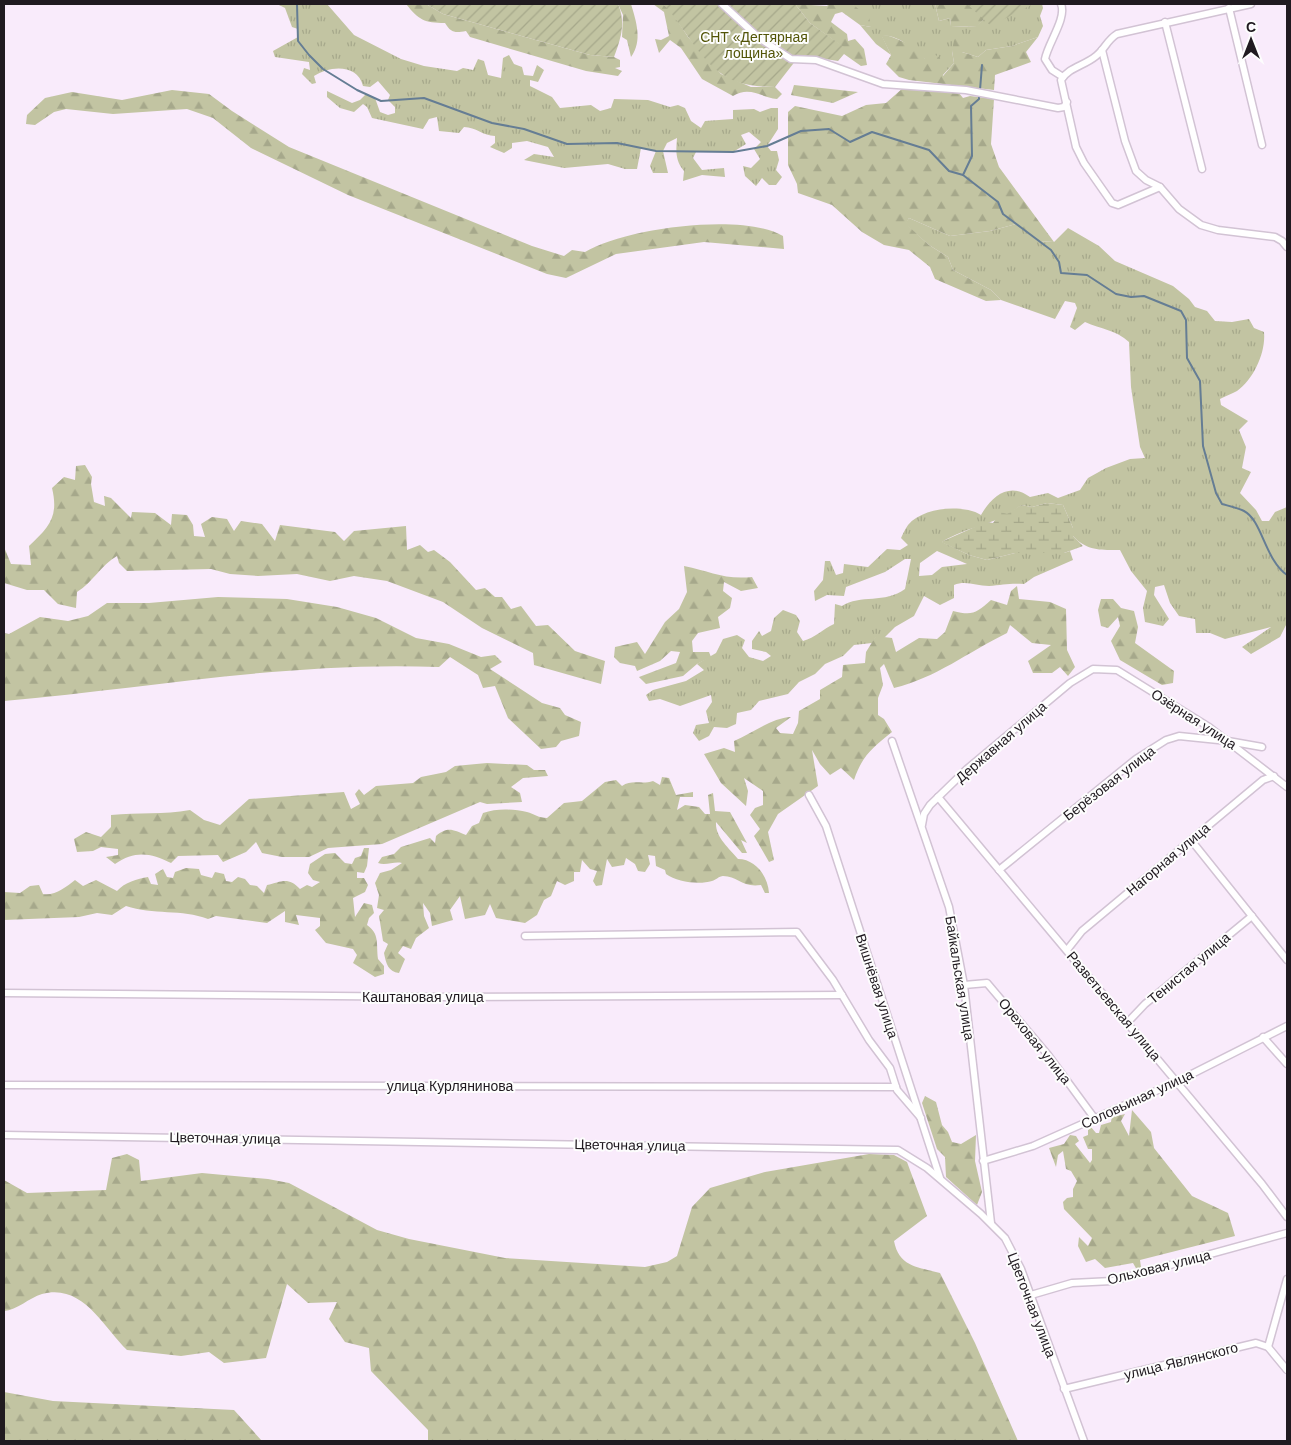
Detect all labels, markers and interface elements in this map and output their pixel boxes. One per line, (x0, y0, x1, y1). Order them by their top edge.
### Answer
north arrow (1226, 15, 1276, 65)
text: С (1246, 19, 1256, 35)
park label: СНТ «Дегтярная лощина» (700, 29, 808, 61)
street label: Озёрная улица (1148, 686, 1240, 753)
street label: Державная улица (952, 698, 1050, 786)
street label: Берёзовая улица (1060, 742, 1158, 824)
street label: Нагорная улица (1123, 819, 1213, 898)
street label: Байкальская улица (942, 915, 978, 1042)
street label: Тенистая улица (1145, 929, 1233, 1007)
street label: Вишнёвая улица (853, 932, 902, 1040)
street label: Разветьевская улица (1064, 948, 1164, 1064)
street label: Каштановая улица (362, 989, 484, 1005)
street label: Ореховая улица (995, 995, 1075, 1087)
street label: Соловьиная улица (1078, 1066, 1196, 1132)
street label: улица Курлянинова (387, 1078, 513, 1094)
street label: Цветочная улица (169, 1129, 281, 1147)
street label: Цветочная улица (574, 1136, 686, 1154)
street label: Ольховая улица (1106, 1246, 1212, 1288)
street label: Цветочная улица (1005, 1250, 1060, 1360)
street label: улица Являнского (1122, 1339, 1240, 1383)

